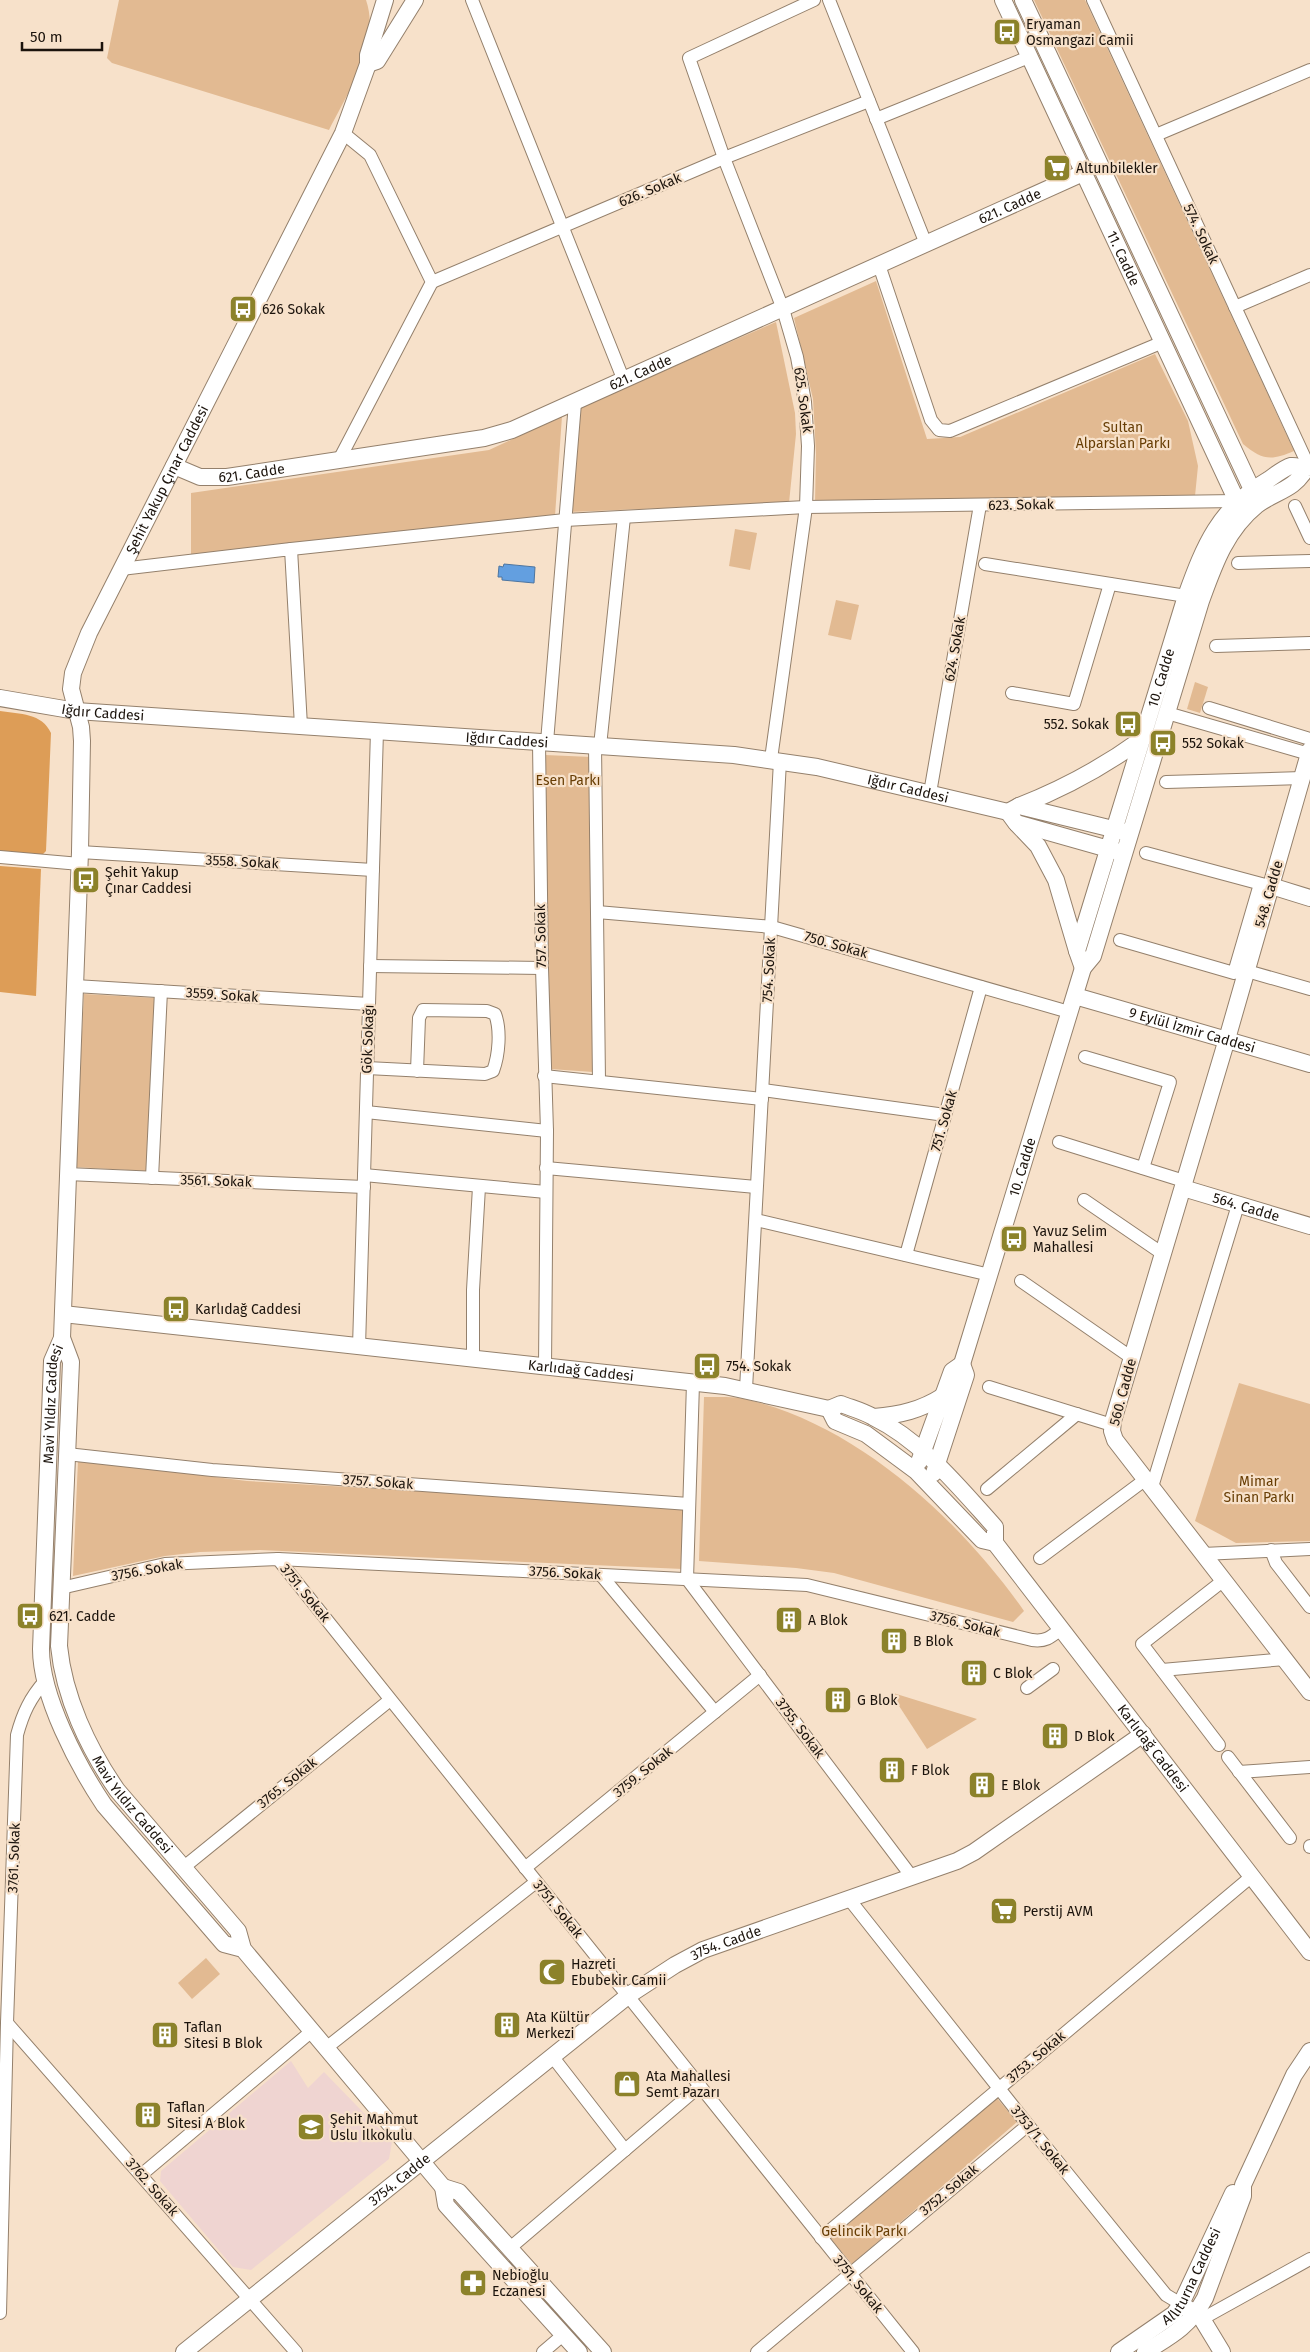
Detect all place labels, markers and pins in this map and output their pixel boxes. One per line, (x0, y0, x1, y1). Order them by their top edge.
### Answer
place label: Eryaman Osmangazi Camii (1026, 16, 1134, 49)
bus stop icon: Eryaman Osmangazi Camii (992, 17, 1022, 47)
supermarket icon: Altunbilekler (1042, 153, 1072, 183)
place label: Altunbilekler (1076, 160, 1158, 177)
bus stop icon: 626 Sokak (228, 294, 258, 324)
place label: 626 Sokak (262, 301, 326, 318)
bus stop icon: 552. Sokak (1113, 709, 1143, 739)
place label: 552. Sokak (1044, 716, 1110, 733)
bus stop icon: 552 Sokak (1148, 728, 1178, 758)
place label: 552 Sokak (1182, 735, 1245, 752)
place label: Şehit Yakup Çınar Caddesi (105, 864, 192, 897)
bus stop icon: Şehit Yakup Çınar Caddesi (71, 865, 101, 895)
place label: Yavuz Selim Mahallesi (1033, 1223, 1107, 1256)
bus stop icon: Yavuz Selim Mahallesi (999, 1224, 1029, 1254)
bus stop icon: Karlıdağ Caddesi (161, 1294, 191, 1324)
place label: Karlıdağ Caddesi (195, 1301, 301, 1318)
bus stop icon: 754. Sokak (692, 1351, 722, 1381)
place label: 754. Sokak (726, 1358, 792, 1375)
bus stop icon: 621. Cadde (15, 1601, 45, 1631)
building icon: A Blok (774, 1605, 804, 1635)
place label: 621. Cadde (49, 1608, 116, 1625)
place label: A Blok (808, 1612, 848, 1629)
building icon: B Blok (879, 1626, 909, 1656)
place label: B Blok (913, 1633, 954, 1650)
building icon: C Blok (959, 1658, 989, 1688)
place label: C Blok (993, 1665, 1033, 1682)
building icon: G Blok (823, 1685, 853, 1715)
place label: G Blok (857, 1692, 898, 1709)
building icon: D Blok (1040, 1721, 1070, 1751)
place label: D Blok (1074, 1728, 1115, 1745)
building icon: F Blok (877, 1755, 907, 1785)
place label: F Blok (911, 1762, 950, 1779)
building icon: E Blok (967, 1770, 997, 1800)
place label: E Blok (1001, 1777, 1041, 1794)
supermarket icon: Perstij AVM (989, 1896, 1019, 1926)
place label: Perstij AVM (1023, 1903, 1093, 1920)
place label: Hazreti Ebubekir Camii (571, 1956, 666, 1989)
mosque icon: Hazreti Ebubekir Camii (537, 1957, 567, 1987)
place label: Ata Kültür Merkezi (526, 2009, 590, 2042)
building icon: Ata Kültür Merkezi (492, 2010, 522, 2040)
place label: Taflan Sitesi B Blok (184, 2019, 263, 2052)
building icon: Taflan Sitesi B Blok (150, 2020, 180, 2050)
place label: Ata Mahallesi Semt Pazarı (646, 2068, 731, 2101)
shop icon: Ata Mahallesi Semt Pazarı (612, 2069, 642, 2099)
place label: Taflan Sitesi A Blok (167, 2099, 246, 2132)
building icon: Taflan Sitesi A Blok (133, 2100, 163, 2130)
place label: Şehit Mahmut Uslu İlkokulu (330, 2111, 419, 2144)
school or university icon: Şehit Mahmut Uslu İlkokulu (296, 2112, 326, 2142)
place label: Nebioğlu Eczanesi (492, 2267, 549, 2300)
pharmacy icon: Nebioğlu Eczanesi (458, 2268, 488, 2298)

